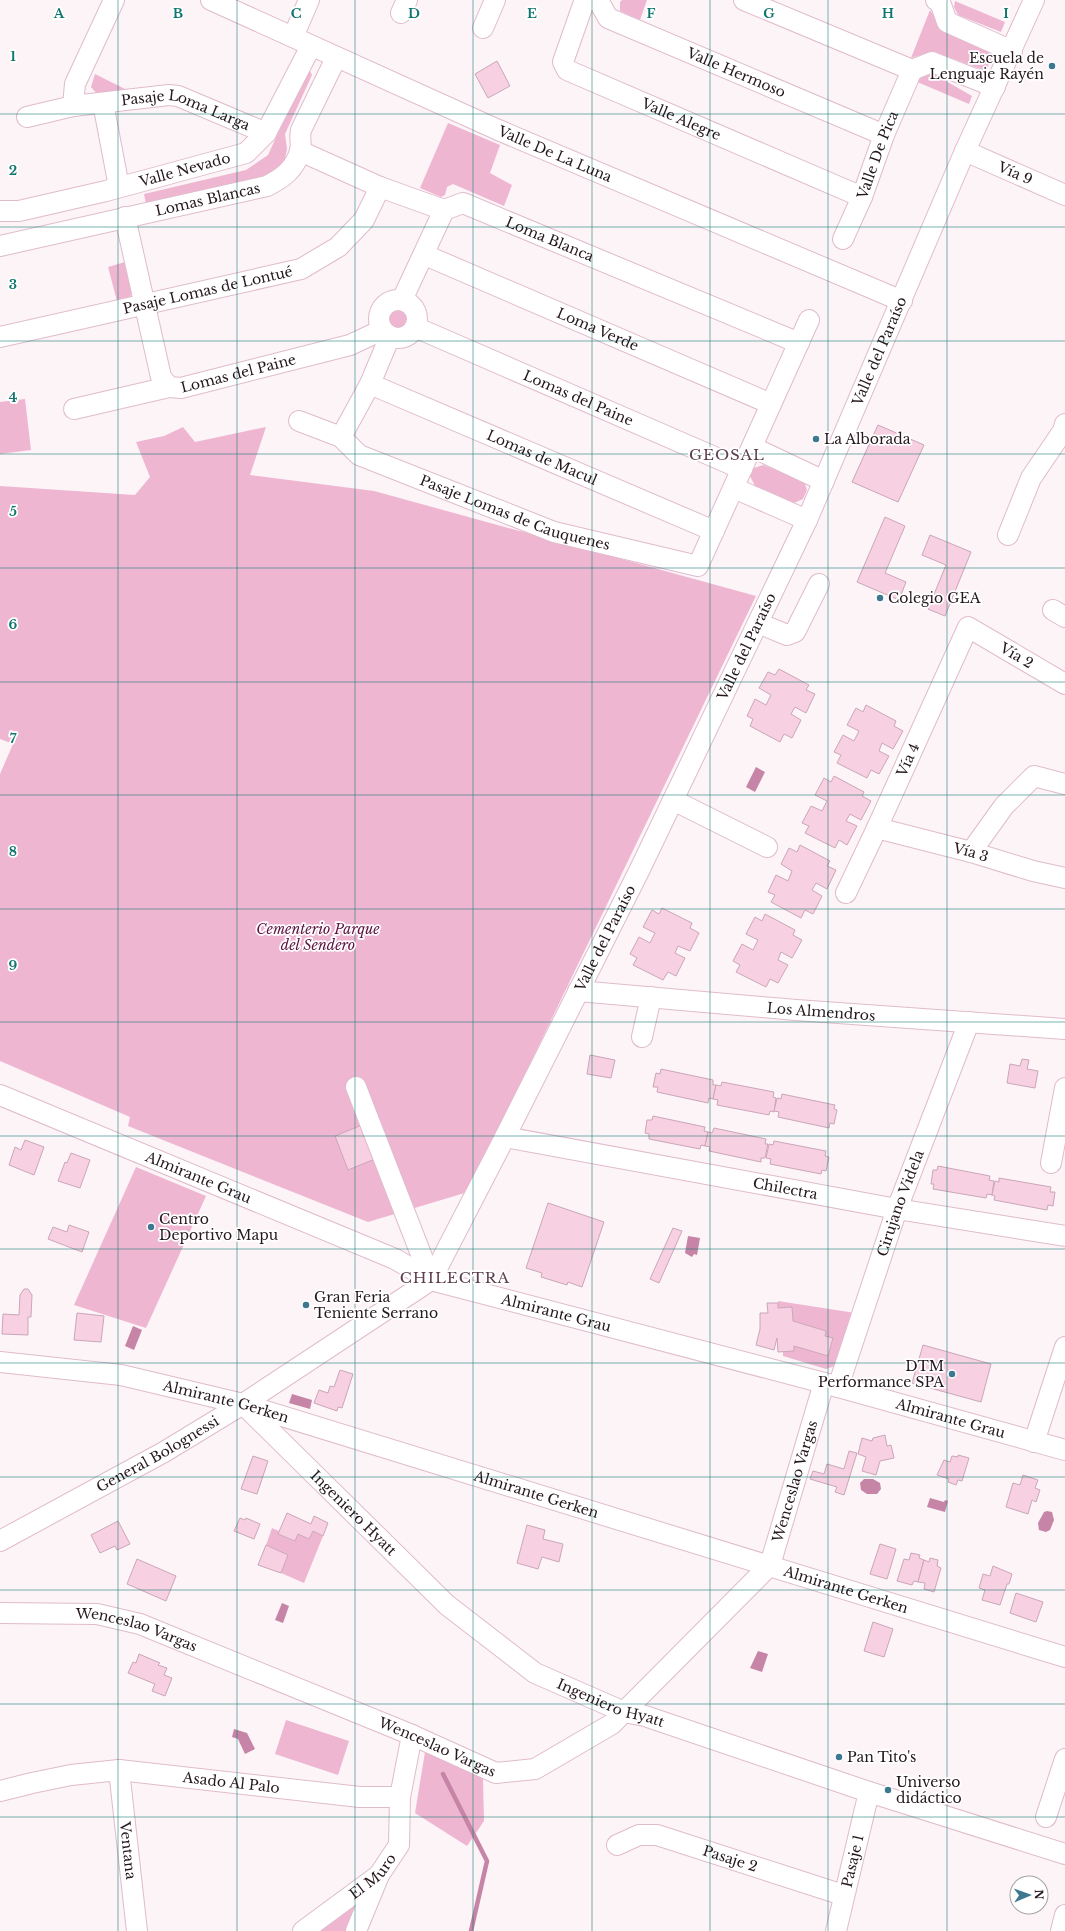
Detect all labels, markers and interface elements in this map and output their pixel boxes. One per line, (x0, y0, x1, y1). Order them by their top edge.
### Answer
text: A (53, 5, 65, 22)
text: B (173, 5, 183, 22)
text: C (291, 5, 302, 22)
text: D (408, 5, 420, 22)
text: E (527, 5, 537, 22)
text: F (647, 5, 656, 22)
text: G (763, 5, 775, 22)
text: H (882, 5, 894, 22)
text: I (1003, 5, 1009, 22)
street label: Valle Hermoso (683, 43, 788, 101)
text: 1 (10, 48, 16, 65)
place label: Escuela de Lenguaje Rayén (930, 49, 1044, 83)
marker: Escuela de Lenguaje Rayén (1047, 61, 1057, 71)
street label: Pasaje Loma Larga (120, 86, 253, 134)
street label: Valle Alegre (638, 94, 724, 144)
street label: Valle De Pica (853, 108, 902, 202)
street label: Valle De La Luna (495, 122, 615, 186)
street label: Valle Nevado (136, 149, 232, 191)
street label: Vía 9 (994, 157, 1035, 189)
text: 2 (9, 162, 17, 179)
street label: Lomas Blancas (154, 179, 262, 220)
street label: Loma Blanca (503, 213, 597, 266)
street label: Pasaje Lomas de Lontué (121, 262, 294, 318)
text: 3 (9, 276, 17, 293)
street label: Valle del Paraíso (848, 294, 911, 409)
street label: Loma Verde (554, 304, 641, 355)
street label: Lomas del Paine (179, 350, 298, 397)
street label: Lomas del Paine (520, 366, 636, 430)
text: 4 (9, 389, 18, 406)
street label: Lomas de Macul (484, 426, 600, 489)
place label: La Alborada (824, 430, 911, 448)
marker: La Alborada (811, 434, 821, 444)
district label: GEOSAL (689, 445, 765, 464)
street label: Pasaje Lomas de Cauquenes (417, 471, 612, 554)
text: 5 (9, 503, 17, 520)
place label: Colegio GEA (888, 589, 981, 607)
street label: Valle del Paraíso (713, 590, 780, 704)
marker: Colegio GEA (875, 593, 885, 603)
text: 6 (9, 616, 18, 633)
street label: Vía 2 (996, 638, 1037, 672)
text: 7 (10, 730, 17, 747)
street label: Vía 4 (892, 740, 923, 780)
street label: Vía 3 (951, 839, 991, 866)
text: 8 (9, 843, 17, 860)
street label: Valle del Paraíso (570, 882, 639, 995)
park label: Cementerio Parque del Sendero (256, 920, 380, 954)
text: 9 (9, 957, 18, 974)
street label: Los Almendros (766, 998, 876, 1025)
street label: Almirante Grau (142, 1147, 255, 1208)
street label: Cirujano Videla (873, 1147, 928, 1259)
street label: Chilectra (751, 1174, 819, 1203)
place label: Centro Deportivo Mapu (159, 1210, 279, 1244)
marker: Centro Deportivo Mapu (146, 1222, 156, 1232)
district label: CHILECTRA (400, 1268, 510, 1287)
place label: Gran Feria Teniente Serrano (314, 1288, 438, 1322)
street label: Almirante Grau (499, 1290, 614, 1336)
marker: Gran Feria Teniente Serrano (301, 1300, 311, 1310)
place label: DTM Performance SPA (818, 1357, 944, 1391)
marker: DTM Performance SPA (947, 1369, 957, 1379)
street label: Almirante Gerken (160, 1376, 291, 1427)
street label: Almirante Grau (893, 1394, 1008, 1442)
street label: General Bolognessi (93, 1412, 222, 1496)
street label: Wenceslao Vargas (768, 1418, 821, 1545)
street label: Almirante Gerken (471, 1466, 601, 1522)
street label: Ingeniero Hyatt (307, 1467, 401, 1560)
street label: Almirante Gerken (781, 1562, 911, 1617)
street label: Wenceslao Vargas (75, 1605, 200, 1655)
street label: Ingeniero Hyatt (554, 1675, 667, 1731)
street label: Wenceslao Vargas (375, 1713, 499, 1781)
place label: Pan Tito's (847, 1748, 916, 1766)
marker: Pan Tito's (834, 1752, 844, 1762)
street label: Asado Al Palo (181, 1768, 281, 1797)
place label: Universo didáctico (896, 1773, 962, 1807)
marker: Universo didáctico (883, 1785, 893, 1795)
street label: Ventana (116, 1820, 140, 1881)
street label: Pasaje 1 (838, 1833, 868, 1889)
street label: Pasaje 2 (701, 1841, 760, 1876)
street label: El Muro (346, 1850, 400, 1903)
north arrow (1009, 1875, 1049, 1915)
text: N (1032, 1889, 1046, 1901)

